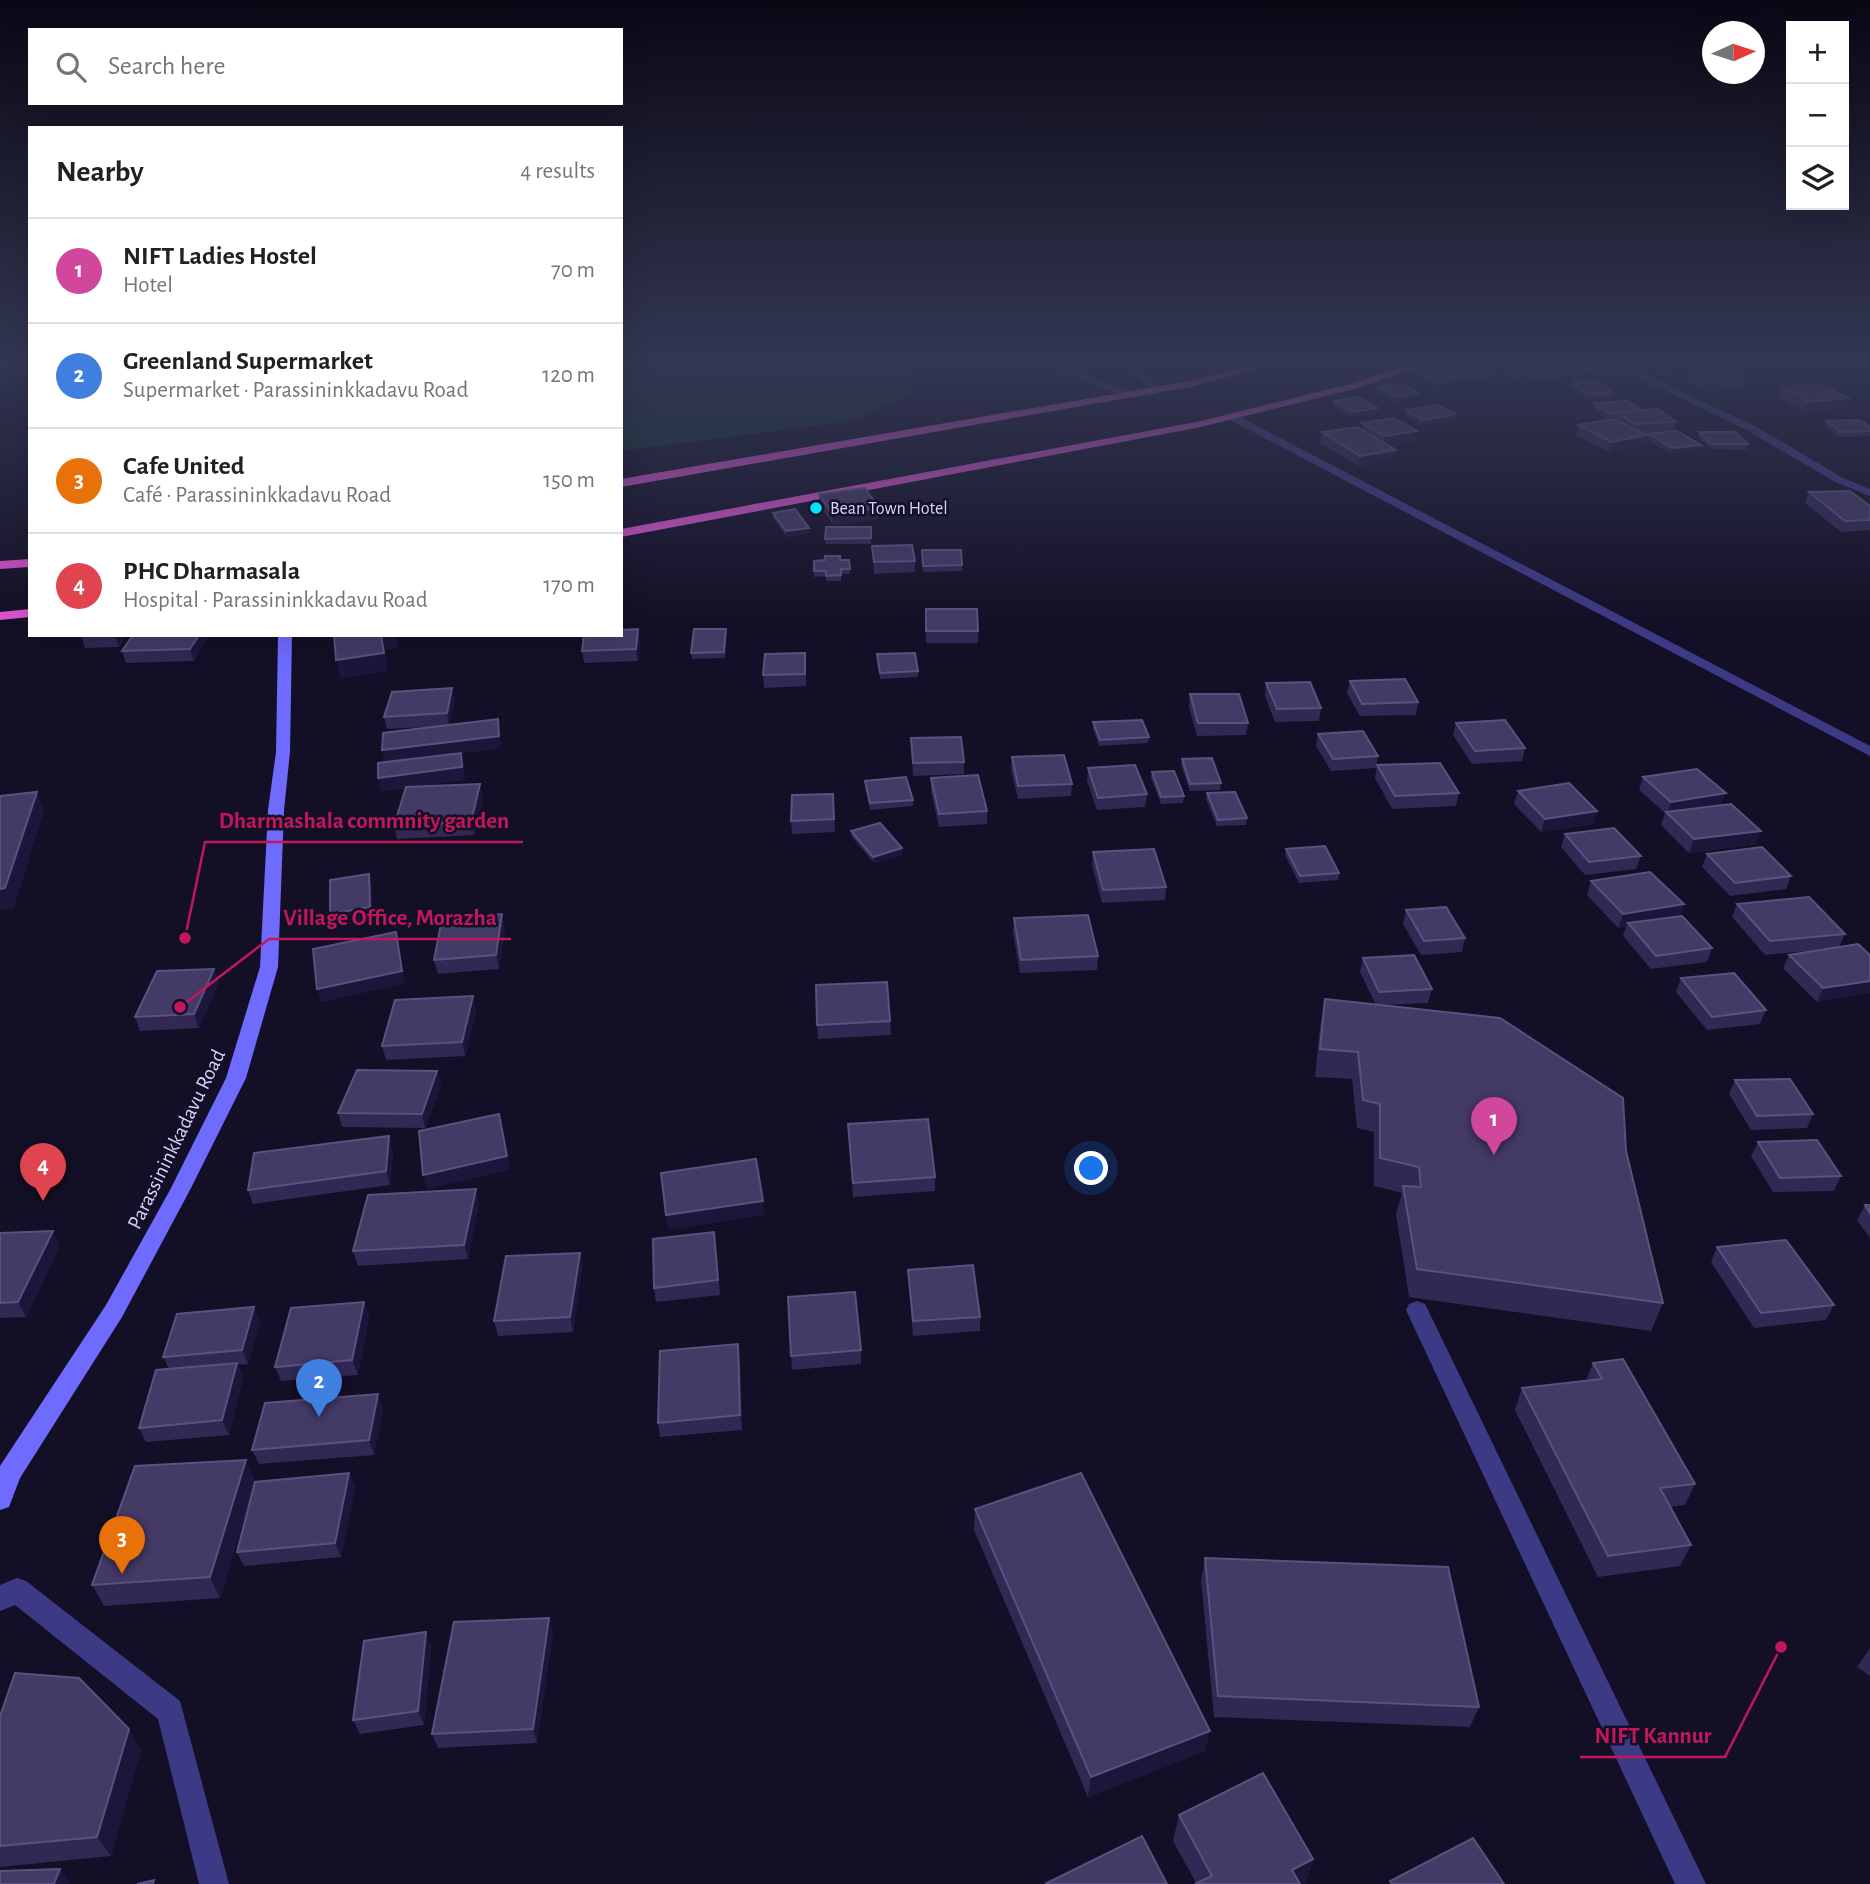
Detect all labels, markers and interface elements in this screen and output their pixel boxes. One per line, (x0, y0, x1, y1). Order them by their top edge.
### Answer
north arrow (1702, 21, 1765, 84)
map controls (1786, 21, 1849, 210)
button: + (1786, 21, 1849, 84)
search box (28, 28, 623, 105)
icon: search (52, 48, 90, 86)
text: Search here (108, 53, 226, 79)
button: − (1786, 84, 1849, 147)
button: layers (1786, 147, 1849, 210)
text: Nearby (56, 157, 144, 187)
text: 4 results (520, 160, 595, 183)
text: NIFT Ladies Hostel (123, 243, 317, 269)
text: 1 (75, 259, 83, 282)
text: 70 m (551, 259, 595, 282)
text: Hotel (123, 274, 173, 297)
text: Greenland Supermarket (123, 348, 373, 374)
text: 2 (74, 364, 84, 387)
text: 120 m (542, 364, 595, 387)
text: Supermarket · Parassininkkadavu Road (123, 379, 468, 402)
text: Cafe United (123, 453, 244, 479)
text: 3 (74, 469, 84, 492)
text: 150 m (543, 469, 595, 492)
text: Café · Parassininkkadavu Road (123, 484, 391, 507)
marker: Bean Town Hotel (808, 500, 824, 516)
place label: Bean Town Hotel (830, 500, 948, 518)
text: PHC Dharmasala (123, 558, 300, 584)
text: 4 (73, 574, 85, 597)
text: 170 m (543, 574, 595, 597)
text: Hospital · Parassininkkadavu Road (123, 589, 428, 612)
callout: Dharmashala commnity garden (205, 798, 523, 842)
text: Dharmashala commnity garden (219, 810, 509, 833)
callout: Village Office, Morazha (269, 895, 511, 939)
text: Village Office, Morazha (283, 907, 497, 930)
street label: Parassininkkadavu Road (124, 1046, 229, 1232)
pin: 1 (1471, 1097, 1517, 1155)
pin: 4 (20, 1143, 66, 1201)
your location (1074, 1151, 1108, 1185)
pin: 2 (296, 1359, 342, 1417)
pin: 3 (99, 1516, 145, 1574)
callout: NIFT Kannur (1580, 1713, 1725, 1757)
text: NIFT Kannur (1594, 1725, 1712, 1748)

